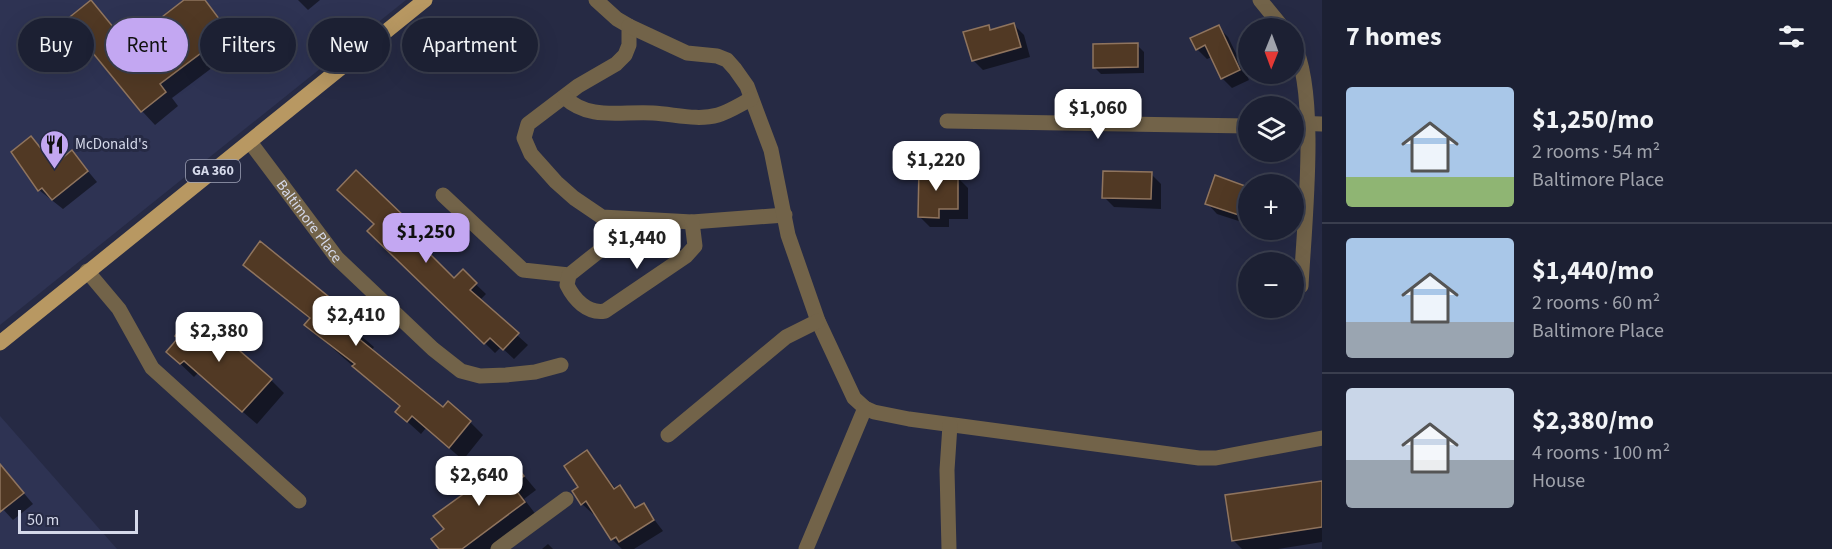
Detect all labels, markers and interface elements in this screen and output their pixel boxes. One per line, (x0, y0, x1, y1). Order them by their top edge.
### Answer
chip: Buy (18, 18, 94, 72)
chip: Rent (106, 18, 188, 72)
chip: Filters (200, 18, 296, 72)
chip: New (308, 18, 390, 72)
chip: Apartment (402, 18, 538, 72)
north arrow (1238, 18, 1304, 84)
map controls (1238, 18, 1304, 318)
text: 7 homes (1346, 18, 1441, 55)
icon: filters (1775, 20, 1808, 53)
pin: $1,060 (1049, 89, 1147, 140)
text: $1,060 (1069, 94, 1127, 122)
button: layers (1238, 96, 1304, 162)
text: $1,250/mo (1532, 101, 1654, 138)
icon: home (1394, 111, 1466, 183)
restaurant icon: McDonald's (38, 128, 70, 170)
place label: McDonald's (75, 134, 148, 155)
text: 2 rooms · 54 m² (1532, 138, 1660, 166)
pin: $1,220 (887, 141, 985, 192)
text: $1,220 (907, 146, 965, 174)
road number: GA 360 (186, 160, 240, 182)
text: Baltimore Place (1532, 166, 1664, 194)
button: + (1238, 174, 1304, 240)
street label: Baltimore Place (271, 175, 347, 267)
pin: $1,250 (377, 213, 475, 264)
text: $1,250 (397, 218, 455, 246)
pin: $1,440 (588, 219, 686, 270)
text: $1,440 (608, 224, 666, 252)
button: − (1238, 252, 1304, 318)
text: $1,440/mo (1532, 252, 1654, 289)
icon: home (1394, 262, 1466, 334)
text: 2 rooms · 60 m² (1532, 289, 1660, 317)
pin: $2,410 (307, 296, 405, 347)
text: $2,410 (327, 301, 385, 329)
pin: $2,380 (170, 312, 268, 363)
text: $2,380 (190, 317, 248, 345)
text: Baltimore Place (1532, 317, 1664, 345)
text: $2,380/mo (1532, 402, 1654, 439)
icon: home (1394, 412, 1466, 484)
text: 4 rooms · 100 m² (1532, 439, 1670, 467)
pin: $2,640 (430, 456, 528, 507)
text: $2,640 (450, 461, 508, 489)
text: House (1532, 467, 1585, 495)
scale bar (18, 507, 138, 534)
text: 50 m (27, 509, 59, 531)

